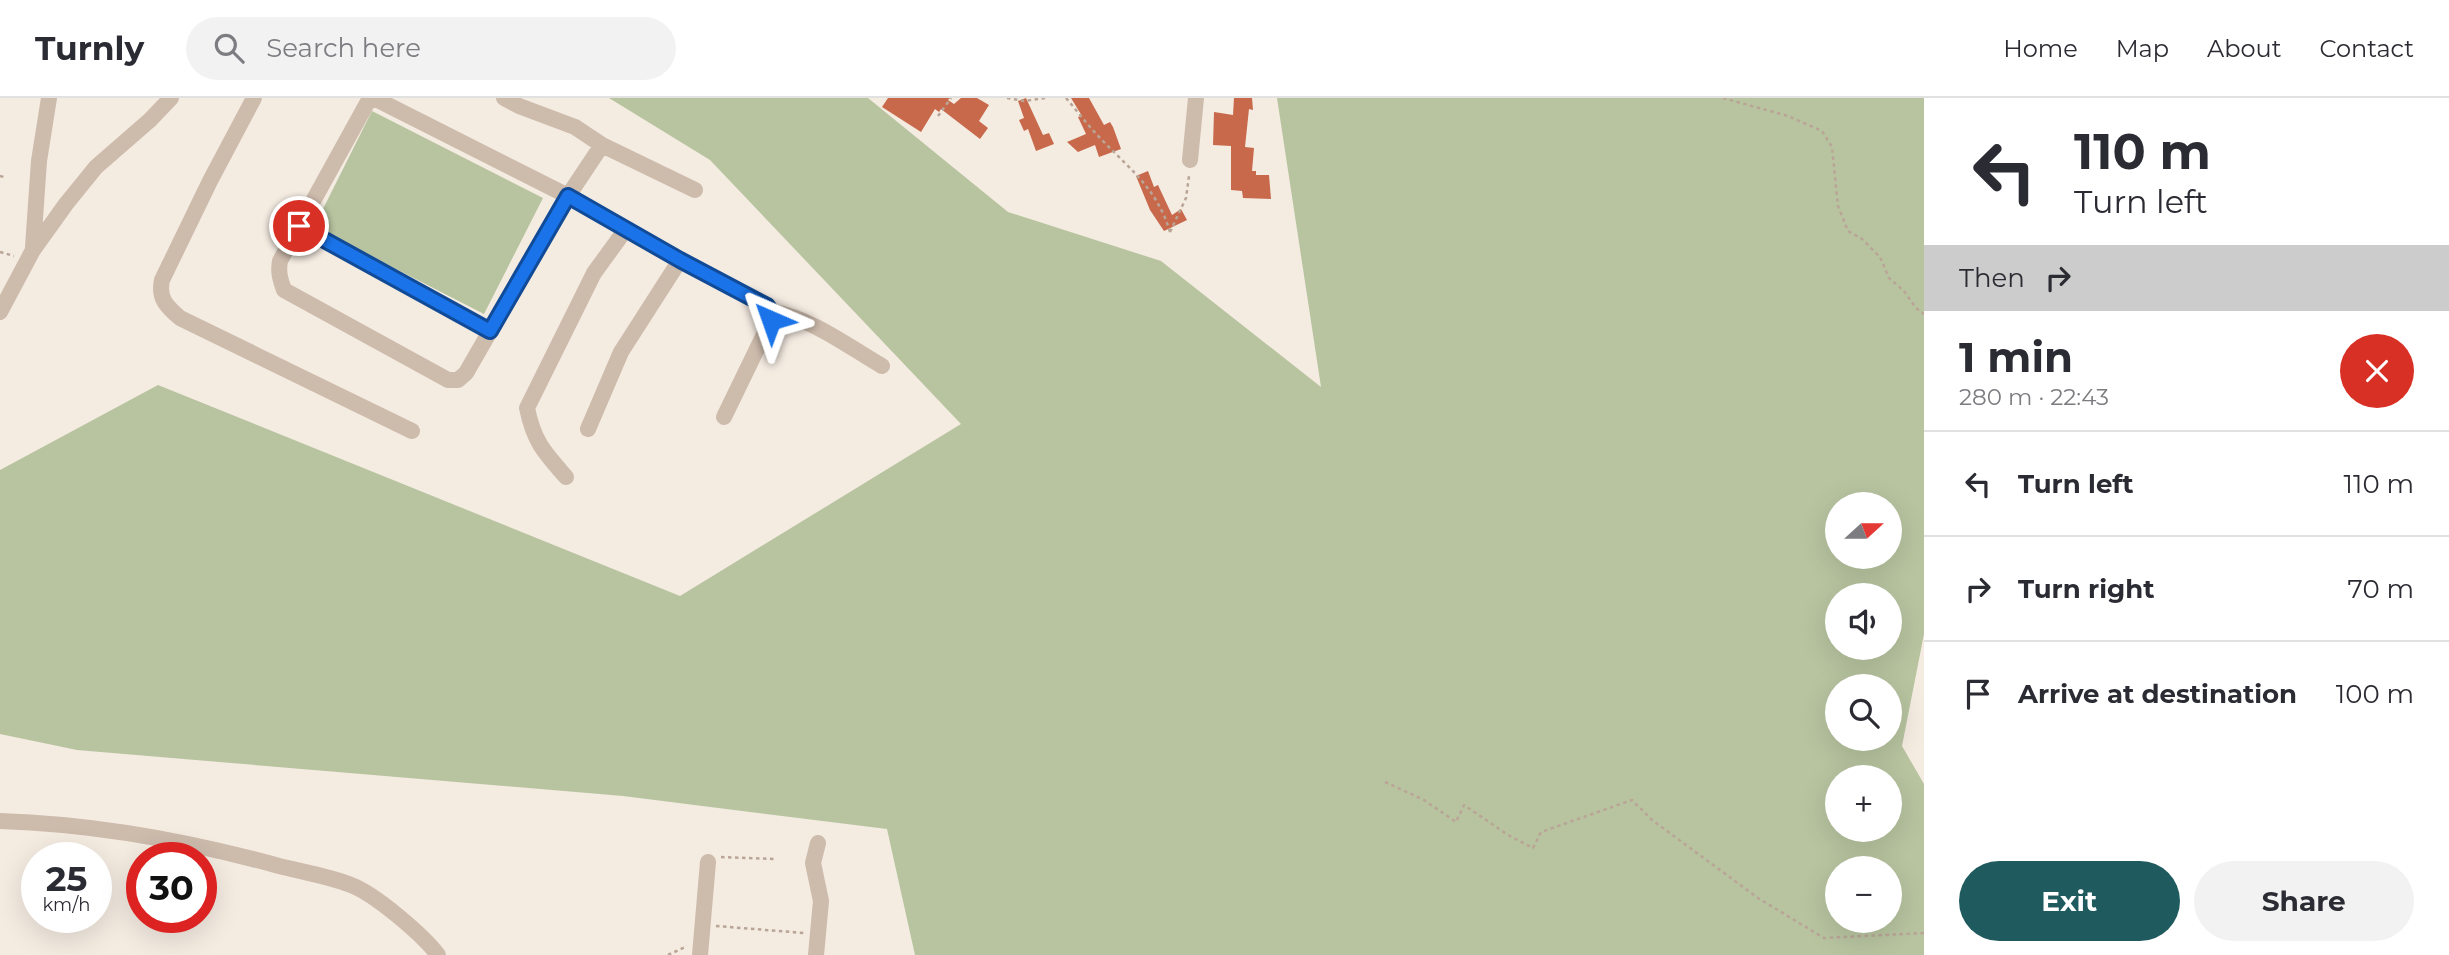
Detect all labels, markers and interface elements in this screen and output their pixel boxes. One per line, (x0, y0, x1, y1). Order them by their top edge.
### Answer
search box (186, 17, 676, 80)
text: Turnly (35, 28, 144, 68)
icon: search (210, 29, 248, 67)
text: Search here (266, 32, 421, 64)
text: Home (2003, 34, 2078, 63)
text: Map (2116, 34, 2169, 63)
text: About (2207, 34, 2281, 63)
text: Contact (2319, 34, 2414, 63)
text: 110 m (2074, 122, 2211, 181)
icon: left (1959, 126, 2050, 217)
text: Turn left (2074, 182, 2208, 221)
pin (269, 196, 329, 256)
icon: arrive (280, 207, 318, 245)
icon: right (2039, 259, 2077, 297)
text: Then (1959, 262, 2025, 294)
position arrow (734, 283, 808, 357)
text: 1 min (1959, 331, 2073, 383)
button: close (2340, 334, 2414, 408)
text: 280 m · 22:43 (1959, 383, 2109, 411)
icon: left (1959, 465, 1997, 503)
text: Turn left (2018, 468, 2134, 500)
text: 110 m (2344, 468, 2414, 500)
north arrow (1825, 492, 1902, 569)
map controls (1825, 492, 1902, 933)
icon: right (1959, 570, 1997, 608)
text: Turn right (2018, 573, 2154, 605)
text: 70 m (2348, 573, 2414, 605)
button: sound (1825, 583, 1902, 660)
button: search (1825, 674, 1902, 751)
icon: arrive (1959, 675, 1997, 713)
text: Arrive at destination (2018, 678, 2297, 710)
text: 100 m (2336, 678, 2414, 710)
button: + (1825, 765, 1902, 842)
speed limit sign: 30 (126, 842, 217, 933)
button: − (1825, 856, 1902, 933)
text: 25 (46, 857, 87, 900)
button: Exit (1959, 861, 2180, 941)
button: Share (2194, 861, 2414, 941)
text: km/h (42, 894, 91, 916)

